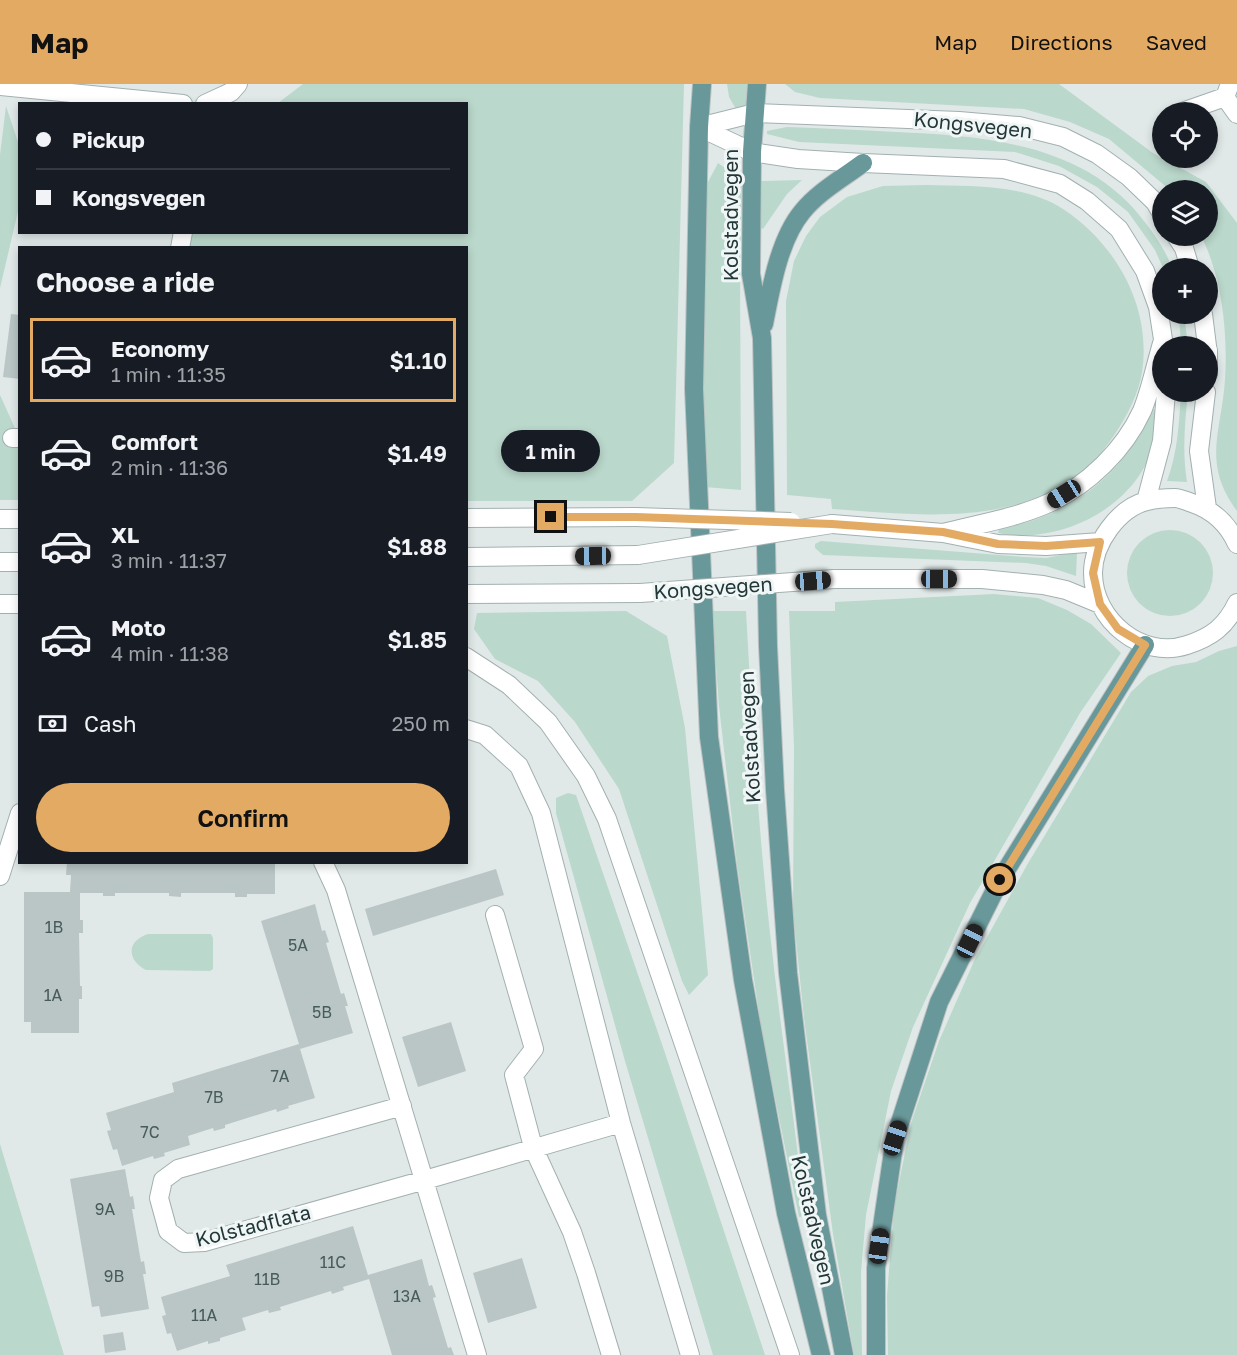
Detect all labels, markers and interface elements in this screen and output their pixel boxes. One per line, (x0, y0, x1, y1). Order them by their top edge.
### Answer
text: Map (30, 26, 88, 59)
text: Map (934, 29, 977, 55)
text: Directions (1010, 29, 1113, 55)
text: Saved (1146, 29, 1207, 55)
map controls (1152, 102, 1218, 402)
button: locate (1152, 102, 1218, 168)
street label: Kongsvegen (913, 106, 1034, 142)
text: Pickup (72, 126, 145, 153)
street label: Kolstadvegen (718, 149, 742, 281)
button: layers (1152, 180, 1218, 246)
text: Kongsvegen (72, 184, 205, 211)
button: + (1152, 258, 1218, 324)
text: Choose a ride (36, 266, 215, 298)
icon: car (39, 333, 93, 387)
text: Economy (111, 335, 209, 362)
button: − (1152, 336, 1218, 402)
text: $1.10 (389, 347, 447, 374)
text: 1 min · 11:35 (111, 362, 226, 386)
icon: car (39, 426, 93, 480)
text: Comfort (111, 428, 198, 455)
callout: 1 min (502, 430, 600, 472)
text: 1 min (525, 439, 576, 463)
text: $1.49 (387, 440, 447, 467)
text: 2 min · 11:36 (111, 455, 228, 479)
car (1044, 477, 1084, 511)
route end (537, 503, 564, 530)
icon: car (39, 519, 93, 573)
text: XL (111, 521, 139, 548)
text: $1.88 (387, 533, 447, 560)
car (575, 547, 611, 565)
text: 3 min · 11:37 (111, 548, 227, 572)
car (921, 570, 957, 588)
street label: Kongsvegen (653, 571, 773, 603)
car (794, 571, 832, 591)
icon: car (39, 612, 93, 666)
text: Moto (111, 614, 166, 641)
text: $1.85 (388, 626, 447, 653)
text: 4 min · 11:38 (111, 641, 229, 665)
street label: Kolstadvegen (734, 670, 764, 804)
icon: cash (36, 707, 69, 740)
text: Cash (84, 710, 137, 737)
text: 250 m (392, 711, 450, 735)
button: Confirm (36, 783, 450, 852)
route start (986, 866, 1013, 893)
house number: 1B (45, 917, 63, 937)
car (954, 921, 986, 961)
house number: 5A (288, 935, 308, 955)
house number: 1A (44, 985, 63, 1005)
house number: 5B (312, 1002, 332, 1022)
house number: 7A (270, 1066, 290, 1086)
house number: 7B (204, 1087, 224, 1107)
car (881, 1118, 909, 1158)
house number: 7C (140, 1122, 160, 1142)
street label: Kolstadvegen (787, 1152, 841, 1287)
house number: 9A (95, 1199, 115, 1219)
street label: Kolstadflata (193, 1199, 313, 1251)
car (868, 1227, 890, 1265)
house number: 11C (320, 1252, 346, 1272)
house number: 9B (104, 1266, 124, 1286)
house number: 11B (254, 1269, 280, 1289)
house number: 13A (393, 1286, 421, 1306)
house number: 11A (191, 1305, 217, 1325)

